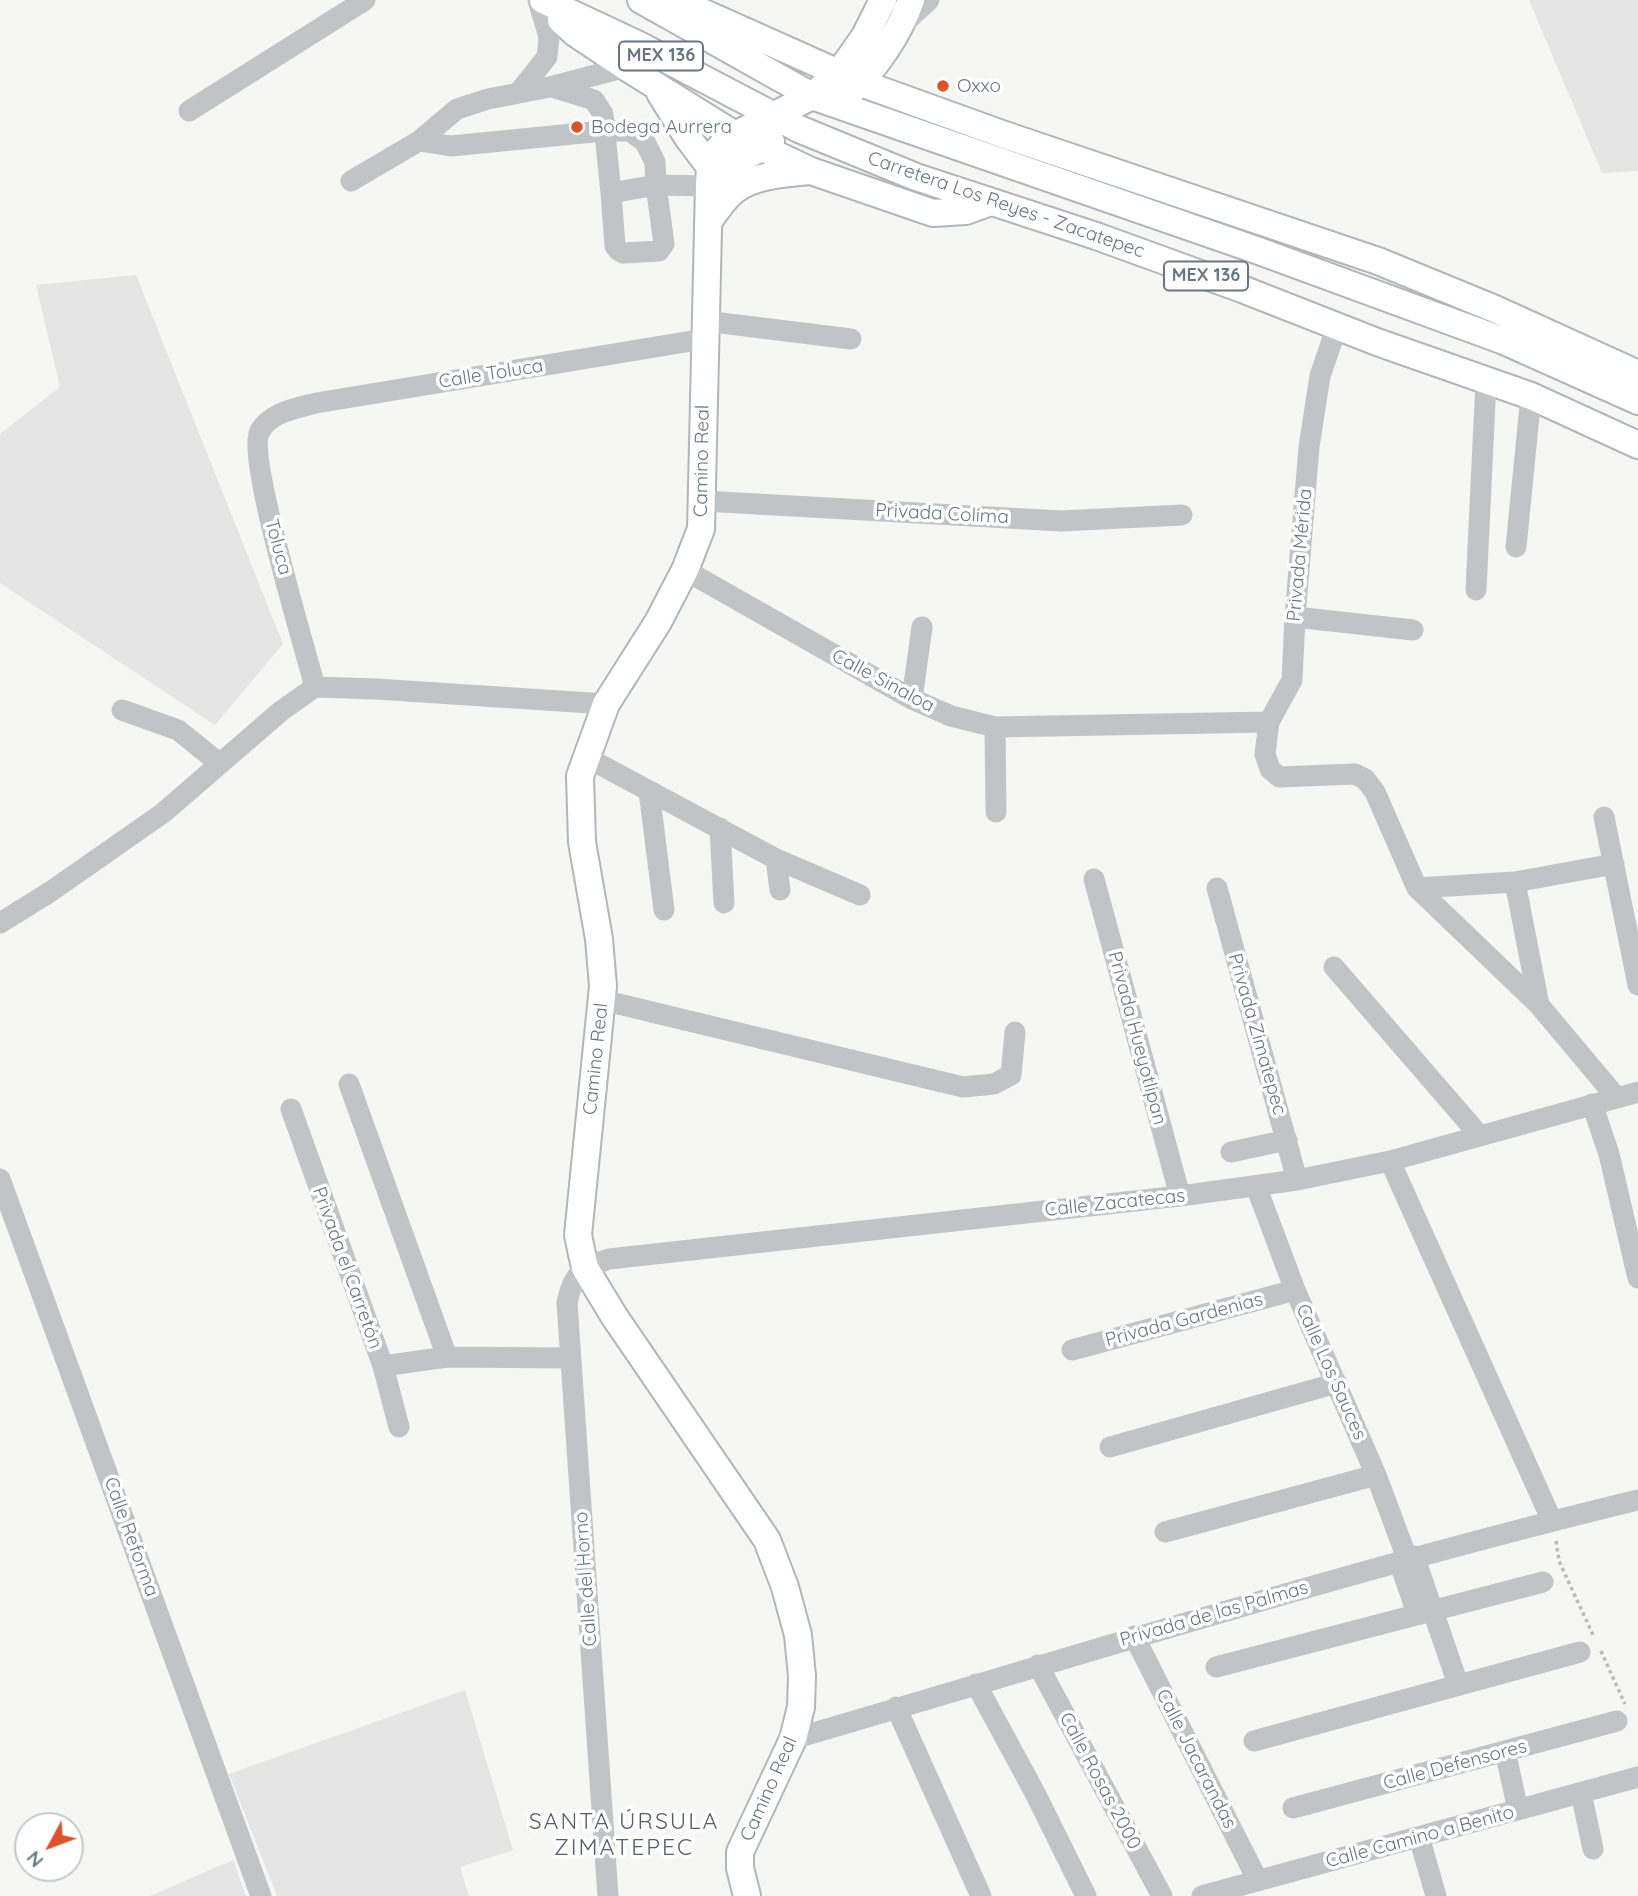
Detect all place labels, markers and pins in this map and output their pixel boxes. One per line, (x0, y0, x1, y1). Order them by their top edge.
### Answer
place label: Oxxo (957, 75, 1001, 97)
marker: Oxxo (935, 78, 951, 94)
place label: Bodega Aurrera (591, 116, 732, 138)
marker: Bodega Aurrera (569, 119, 585, 135)

